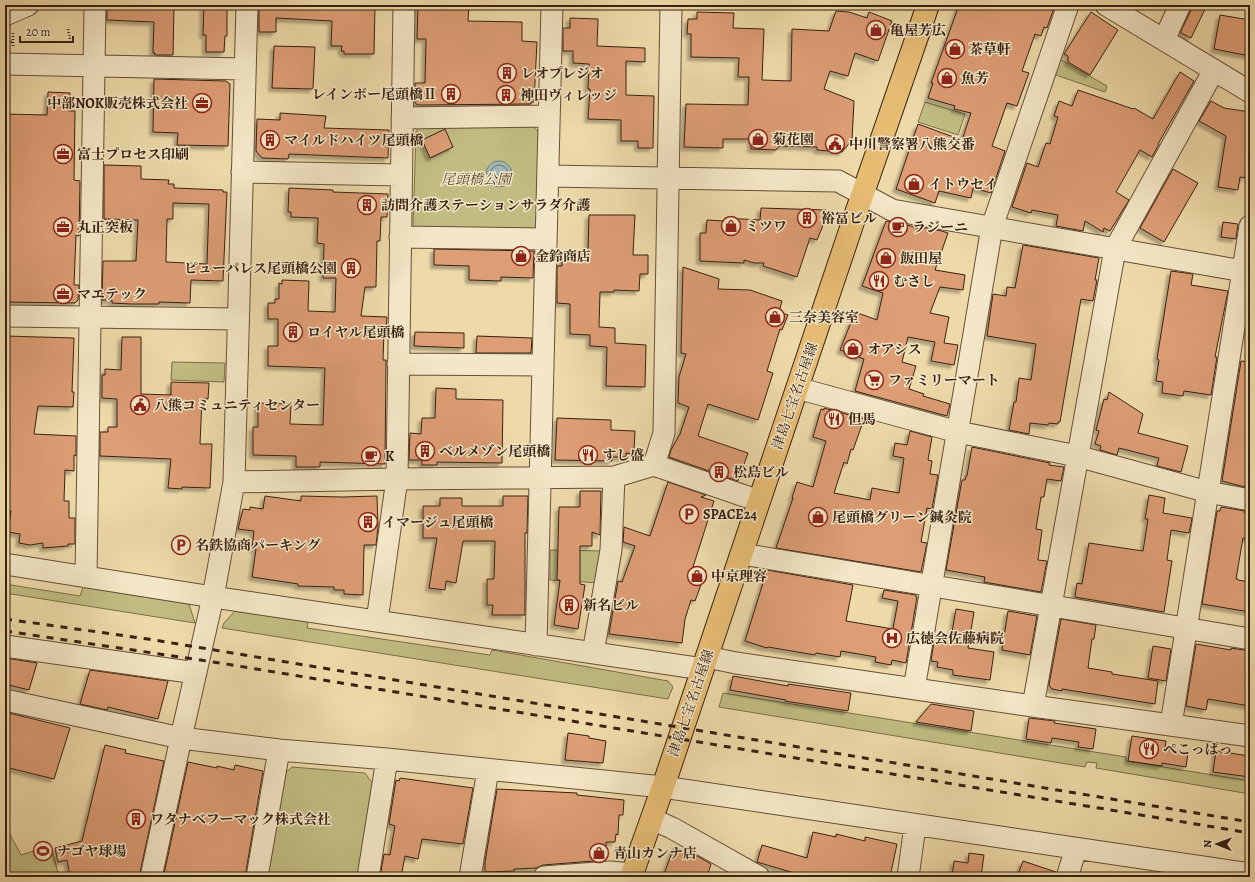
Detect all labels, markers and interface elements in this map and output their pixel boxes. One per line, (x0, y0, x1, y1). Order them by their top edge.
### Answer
scale bar (20, 18, 73, 44)
shop icon: 亀屋芳広 (865, 19, 887, 41)
place label: 亀屋芳広 (890, 21, 946, 40)
text: 20 m (26, 24, 50, 40)
shop icon: 茶草軒 (944, 38, 966, 60)
place label: 茶草軒 (969, 40, 1011, 59)
building icon: レオプレジオ (496, 62, 518, 84)
place label: レオプレジオ (521, 64, 604, 83)
shop icon: 魚芳 (936, 67, 958, 89)
place label: 魚芳 (961, 69, 989, 88)
building icon: レインボー尾頭橋Ⅱ (440, 83, 462, 105)
building icon: 神田ヴィレッジ (495, 84, 517, 106)
place label: レインボー尾頭橋Ⅱ (312, 85, 437, 104)
place label: 神田ヴィレッジ (520, 86, 617, 105)
office icon: 中部NOK販売株式会社 (191, 92, 213, 114)
place label: 中部NOK販売株式会社 (47, 94, 188, 113)
shop icon: 菊花園 (747, 128, 769, 150)
building icon: マイルドハイツ尾頭橋 (259, 129, 281, 151)
place label: 菊花園 (772, 130, 814, 149)
place label: マイルドハイツ尾頭橋 (284, 131, 423, 150)
public building icon: 中川警察署八熊交番 (824, 133, 846, 155)
place label: 中川警察署八熊交番 (849, 135, 975, 154)
office icon: 富士プロセス印刷 (52, 143, 74, 165)
place label: 富士プロセス印刷 (77, 145, 189, 164)
park label: 尾頭橋公園 (441, 170, 513, 189)
shop icon: イトウセイ (903, 173, 925, 195)
place label: イトウセイ (928, 175, 998, 194)
building icon: 訪問介護ステーションサラダ介護 (356, 194, 378, 216)
place label: 訪問介護ステーションサラダ介護 (381, 196, 591, 215)
building icon: 裕冨ビル (796, 207, 818, 229)
place label: 裕冨ビル (821, 209, 877, 228)
shop icon: ミツワ (720, 215, 742, 237)
office icon: 丸正突板 (52, 216, 74, 238)
cafe icon: ラジーニ (887, 216, 909, 238)
place label: ミツワ (745, 217, 787, 236)
place label: 丸正突板 (77, 218, 133, 237)
place label: ラジーニ (912, 218, 968, 237)
shop icon: 金鈴商店 (510, 245, 532, 267)
place label: 金鈴商店 (535, 247, 591, 266)
shop icon: 飯田屋 (875, 247, 897, 269)
place label: 飯田屋 (900, 249, 942, 268)
building icon: ピューパレス尾頭橋公園 (340, 257, 362, 279)
place label: ピューパレス尾頭橋公園 (184, 259, 337, 278)
restaurant icon: むさし (868, 270, 890, 292)
place label: むさし (893, 272, 935, 291)
office icon: マエテック (52, 283, 74, 305)
place label: マエテック (77, 285, 147, 304)
shop icon: 三奈美容室 (764, 306, 786, 328)
place label: 三奈美容室 (789, 308, 859, 327)
building icon: ロイヤル尾頭橋 (282, 321, 304, 343)
place label: ロイヤル尾頭橋 (307, 323, 404, 342)
shop icon: オアシス (842, 338, 864, 360)
street label: 津島七宝名古屋線 (768, 340, 822, 452)
place label: オアシス (867, 340, 922, 359)
supermarket icon: ファミリーマート (863, 369, 885, 391)
place label: ファミリーマート (888, 371, 1000, 390)
public building icon: 八熊コミュニティセンター (129, 394, 151, 416)
place label: 八熊コミュニティセンター (154, 396, 320, 415)
restaurant icon: 但馬 (823, 408, 845, 430)
place label: 但馬 (848, 410, 876, 429)
building icon: ベルメゾン尾頭橋 (414, 440, 436, 462)
place label: ベルメゾン尾頭橋 (439, 442, 550, 461)
restaurant icon: すし盛 (577, 444, 599, 466)
cafe icon: K (360, 445, 382, 467)
place label: すし盛 (602, 446, 644, 465)
place label: K (385, 447, 395, 466)
building icon: 松島ビル (708, 461, 730, 483)
place label: 松島ビル (733, 463, 789, 482)
parking icon: SPACE24 (678, 503, 700, 525)
place label: SPACE24 (703, 505, 757, 524)
shop icon: 尾頭橋グリーン鍼灸院 (807, 506, 829, 528)
place label: 尾頭橋グリーン鍼灸院 (832, 508, 972, 527)
building icon: イマージュ尾頭橋 (357, 511, 379, 533)
place label: イマージュ尾頭橋 (382, 513, 493, 532)
parking icon: 名鉄協商パーキング (170, 534, 192, 556)
place label: 名鉄協商パーキング (195, 536, 321, 555)
shop icon: 中京理容 (686, 565, 708, 587)
place label: 中京理容 (711, 567, 767, 586)
building icon: 新名ビル (558, 594, 580, 616)
place label: 新名ビル (583, 596, 639, 615)
hospital icon: 広徳会佐藤病院 (881, 627, 903, 649)
place label: 広徳会佐藤病院 (906, 629, 1004, 648)
street label: 津島七宝名古屋線 (664, 647, 718, 759)
restaurant icon: ぺこっぱっ (1138, 738, 1160, 760)
place label: ぺこっぱっ (1163, 740, 1233, 759)
building icon: ワタナベフーマック株式会社 (125, 808, 147, 830)
place label: ワタナベフーマック株式会社 (150, 810, 331, 829)
north arrow (1197, 824, 1237, 864)
sports icon: ナゴヤ球場 (32, 840, 54, 862)
text: N (1200, 840, 1215, 848)
place label: ナゴヤ球場 (57, 842, 126, 861)
shop icon: 青山カンナ店 (588, 842, 610, 864)
place label: 青山カンナ店 (613, 844, 697, 863)

